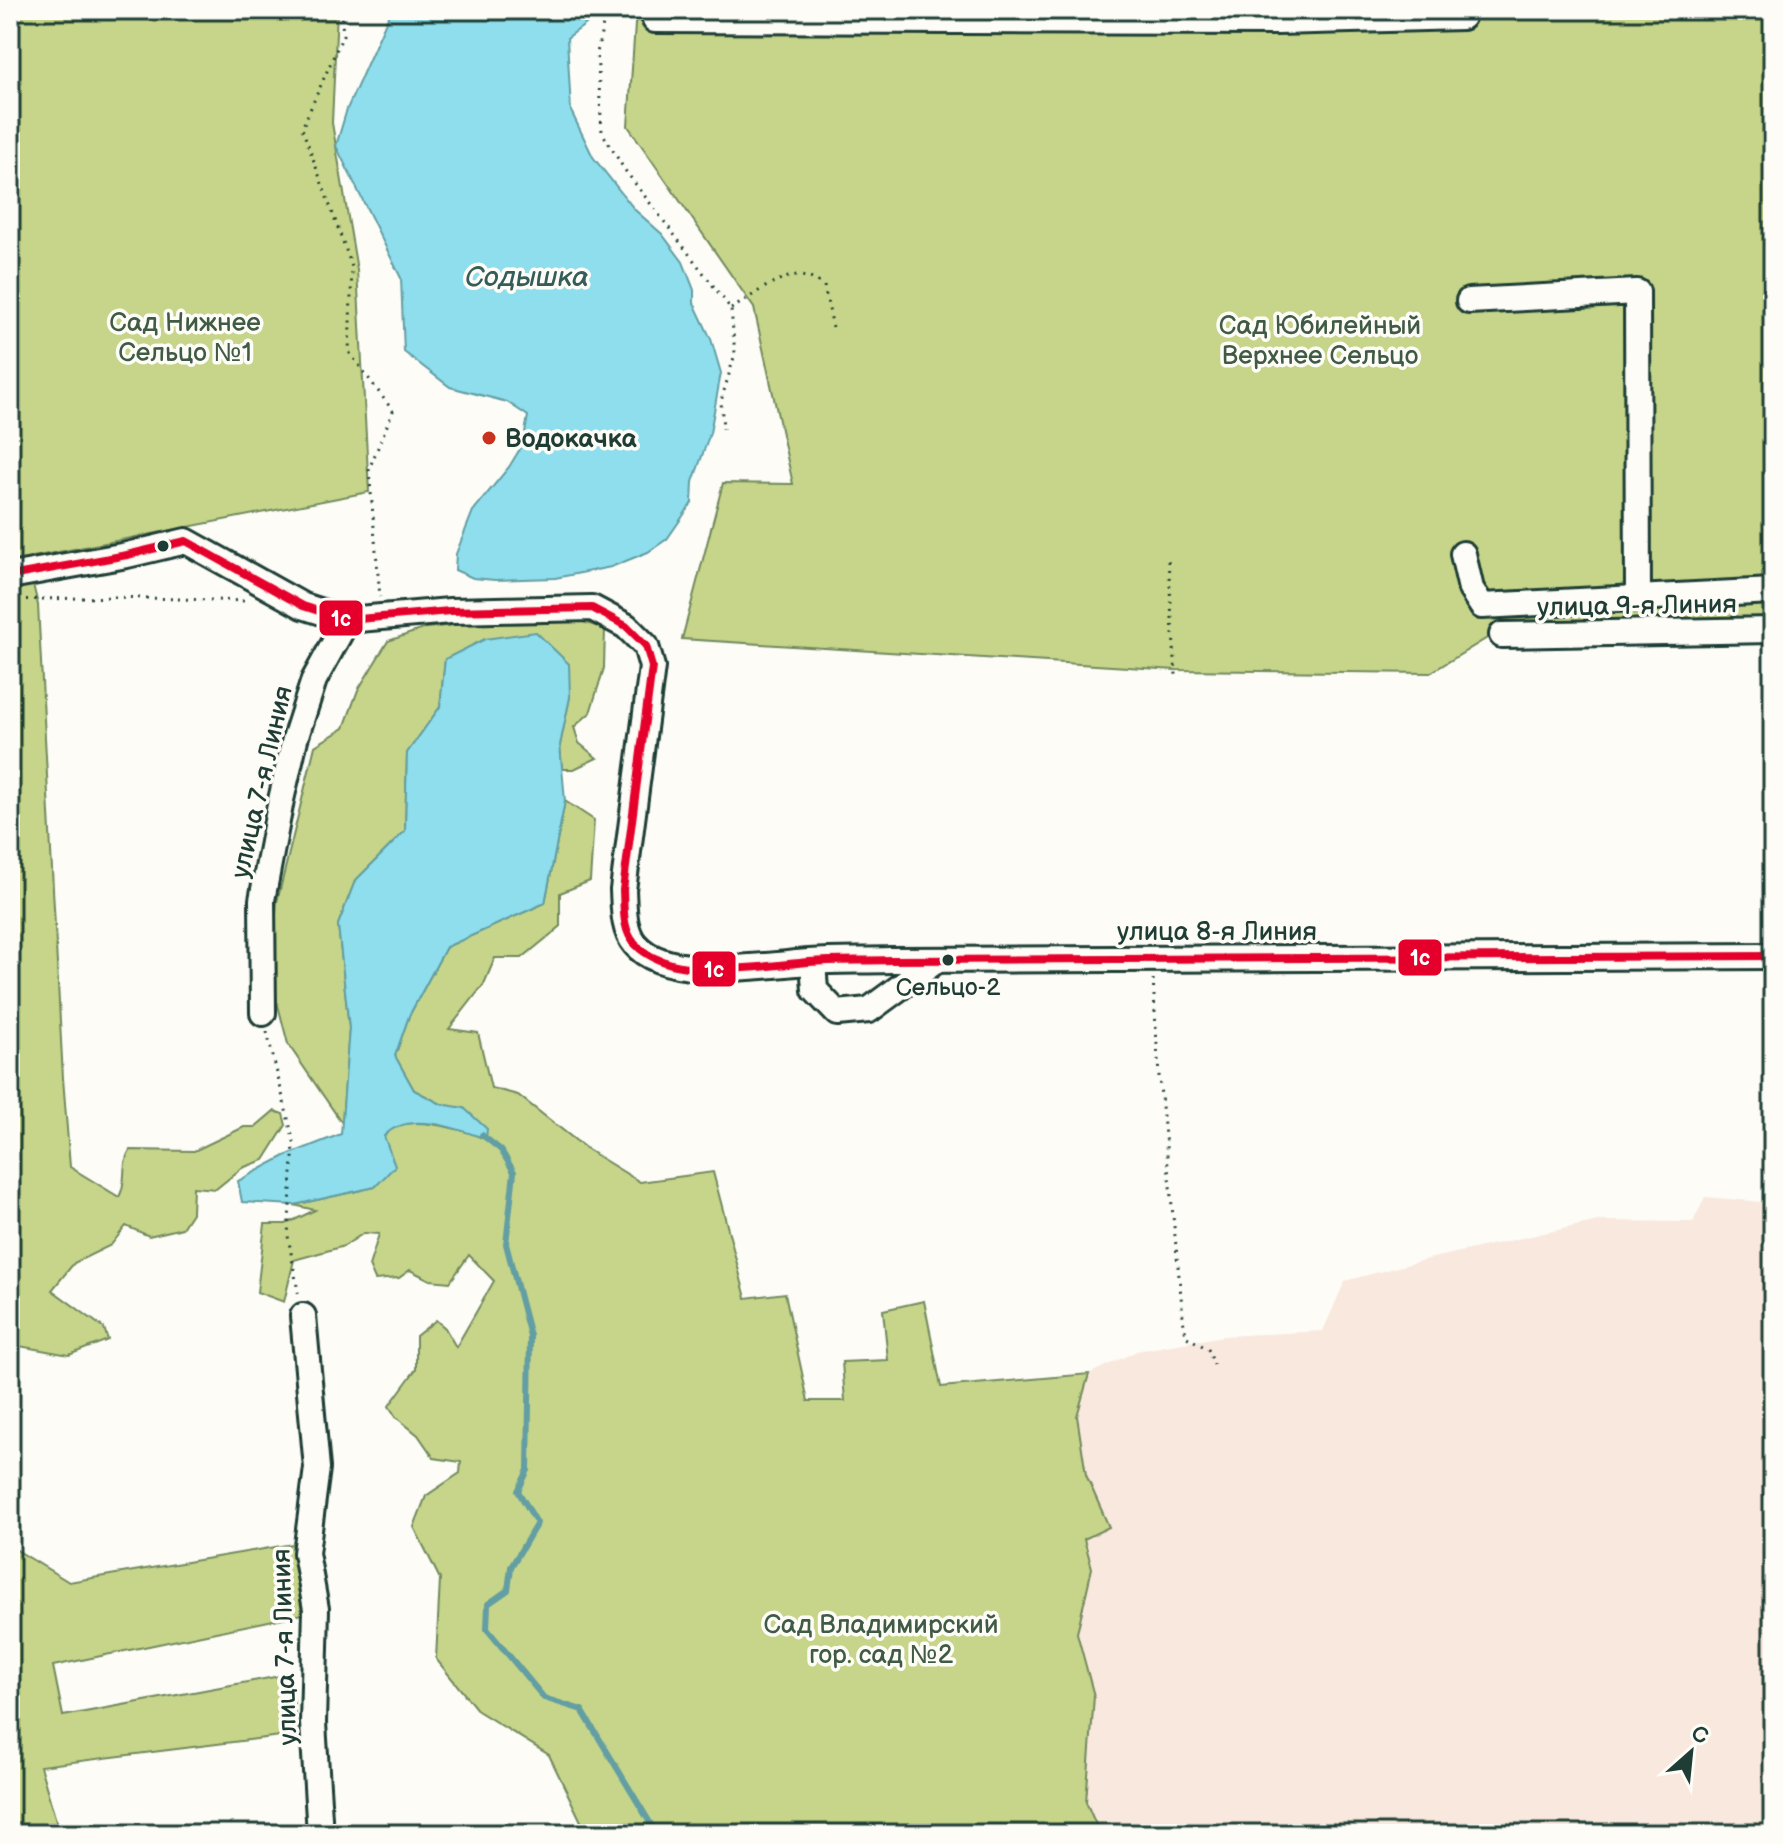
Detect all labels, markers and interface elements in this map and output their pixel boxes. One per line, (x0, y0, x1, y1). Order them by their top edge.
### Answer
water label: Содышка (465, 261, 589, 294)
park label: Сад Нижнее Сельцо №1 (109, 308, 261, 369)
park label: Сад Юбилейный Верхнее Сельцо (1219, 311, 1421, 372)
place label: Водокачка (505, 424, 637, 455)
marker: Водокачка (480, 429, 498, 447)
unlabelled marker (155, 538, 171, 554)
street label: улица 9-я Линия (1537, 589, 1737, 624)
line badge: 1с (318, 599, 364, 637)
text: 1с (331, 606, 351, 633)
street label: улица 7-я Линия (225, 683, 300, 882)
street label: улица 8-я Линия (1117, 917, 1317, 948)
line badge: 1с (1397, 938, 1443, 977)
text: 1с (1410, 945, 1430, 972)
line badge: 1с (691, 950, 737, 988)
marker: Сельцо-2 (940, 952, 956, 968)
text: 1с (704, 957, 724, 984)
place label: Сельцо-2 (896, 973, 1000, 1002)
street label: улица 7-я Линия (267, 1548, 304, 1746)
park label: Сад Владимирский гор. сад №2 (763, 1610, 999, 1671)
north arrow (1651, 1712, 1731, 1792)
text: С (1686, 1720, 1712, 1751)

